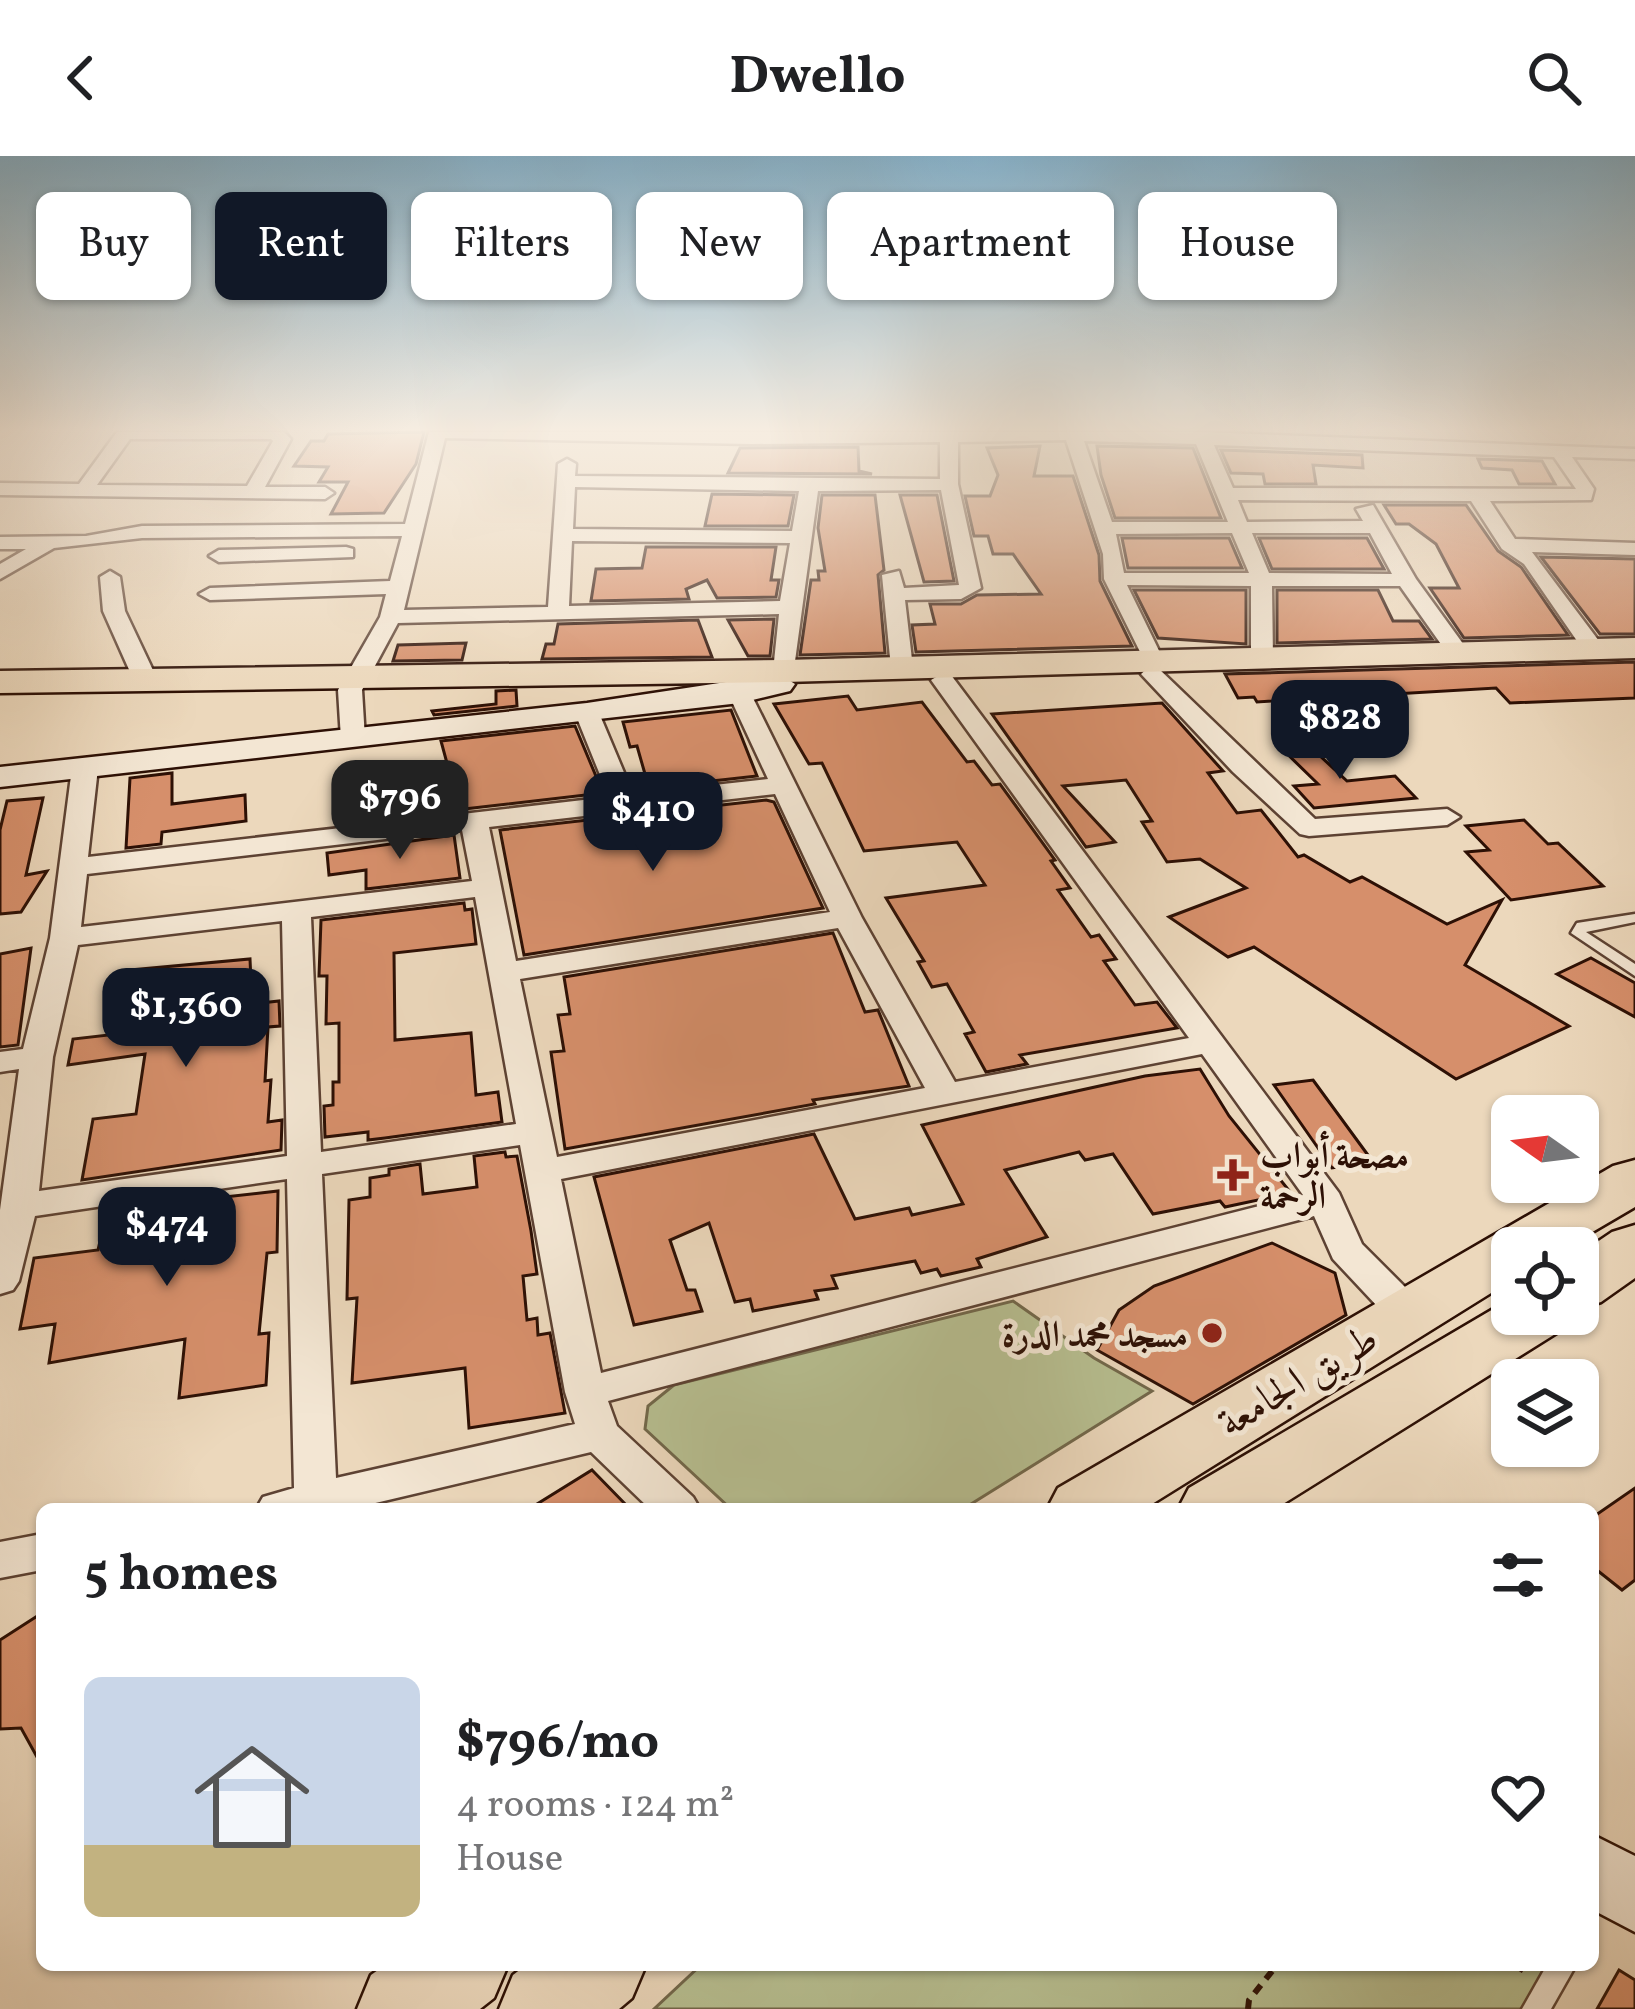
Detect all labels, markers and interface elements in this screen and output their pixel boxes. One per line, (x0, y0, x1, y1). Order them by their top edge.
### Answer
text: Dwello (729, 41, 906, 116)
icon: back (48, 45, 114, 111)
icon: search (1521, 45, 1587, 111)
chip: Buy (36, 192, 191, 300)
chip: Rent (215, 192, 387, 300)
chip: Filters (411, 192, 612, 300)
chip: New (636, 192, 803, 300)
chip: Apartment (827, 192, 1114, 300)
chip: House (1138, 192, 1337, 300)
pin: $828 (1269, 680, 1411, 782)
text: $828 (1298, 692, 1382, 746)
pin: $796 (329, 760, 471, 862)
text: $796 (358, 772, 442, 826)
pin: $410 (582, 772, 724, 874)
text: $410 (610, 784, 696, 838)
pin: $1,360 (88, 968, 284, 1070)
text: $1,360 (129, 980, 243, 1034)
north arrow (1491, 1095, 1599, 1203)
map controls (1491, 1095, 1599, 1467)
place label: مصحة أبواب الرحمة (1260, 1130, 1409, 1224)
marker: مصحة أبواب الرحمة (1217, 1159, 1249, 1191)
pin: $474 (96, 1187, 238, 1289)
text: $474 (125, 1199, 209, 1253)
button: locate (1491, 1227, 1599, 1335)
place label: مسجد محمد الدرة (1002, 1312, 1188, 1362)
street label: طريق الجامعة (1208, 1312, 1391, 1454)
marker: مسجد محمد الدرة (1199, 1320, 1225, 1346)
button: layers (1491, 1359, 1599, 1467)
text: 5 homes (84, 1540, 278, 1611)
icon: filters (1485, 1542, 1551, 1608)
text: $796/mo (456, 1708, 659, 1779)
icon: home (180, 1725, 324, 1869)
icon: heart (1485, 1764, 1551, 1830)
text: 4 rooms · 124 m² (456, 1779, 734, 1833)
text: House (456, 1833, 563, 1887)

